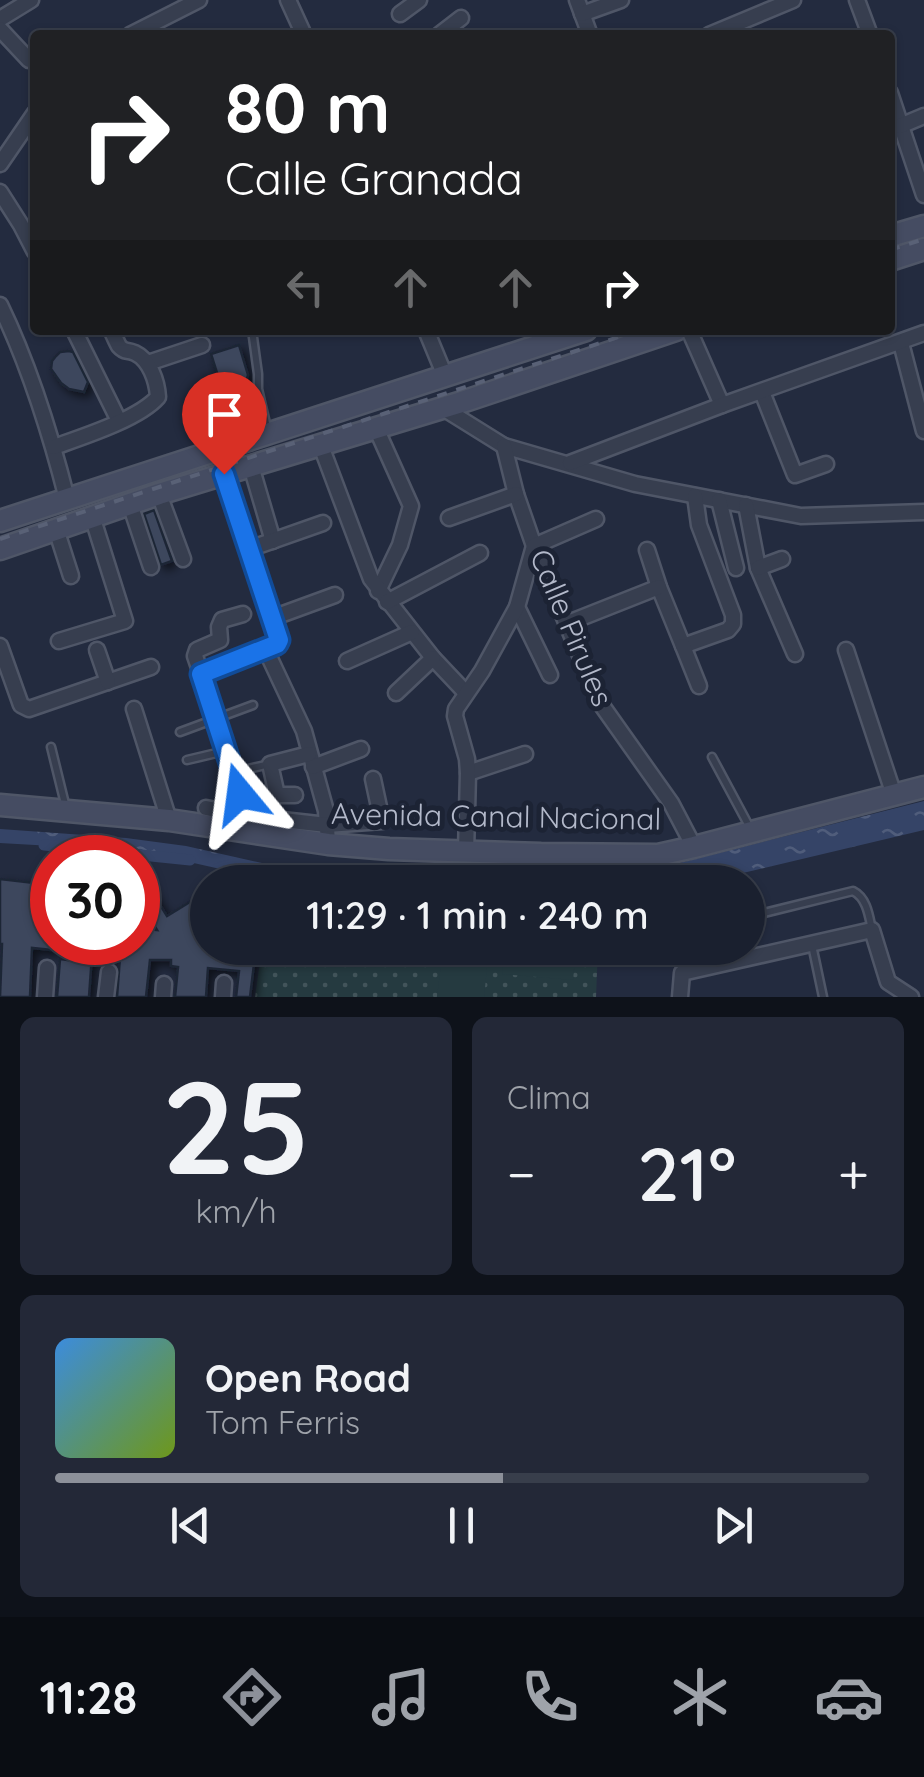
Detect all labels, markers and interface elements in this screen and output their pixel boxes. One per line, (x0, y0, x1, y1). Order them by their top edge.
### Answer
text: 80 m (225, 63, 390, 151)
icon: right (60, 70, 190, 200)
text: Calle Granada (225, 150, 523, 206)
icon: left (278, 260, 333, 315)
icon: ahead (383, 260, 438, 315)
icon: ahead (488, 260, 543, 315)
icon: right (593, 260, 648, 315)
pin (182, 372, 267, 475)
icon: arrive (197, 387, 252, 442)
street label: Calle Pirules (522, 543, 622, 712)
position arrow (188, 742, 292, 846)
street label: Avenida Canal Nacional (330, 794, 662, 838)
speed limit sign: 30 (30, 835, 160, 965)
text: 11:29 · 1 min · 240 m (306, 891, 649, 939)
text: 25 (162, 1044, 310, 1207)
text: Clima (507, 1077, 591, 1117)
text: 21° (637, 1126, 736, 1220)
text: − (507, 1139, 536, 1208)
text: + (838, 1139, 869, 1208)
text: km/h (195, 1191, 277, 1231)
text: Open Road (205, 1354, 411, 1402)
text: Tom Ferris (205, 1402, 360, 1442)
icon: previous (163, 1498, 218, 1553)
icon: pause (434, 1498, 489, 1553)
icon: next (706, 1498, 761, 1553)
icon: directions (217, 1662, 287, 1732)
icon: music (366, 1662, 436, 1732)
icon: phone (515, 1662, 585, 1732)
icon: climate (665, 1662, 735, 1732)
icon: car (814, 1662, 884, 1732)
text: 11:28 (40, 1669, 137, 1725)

